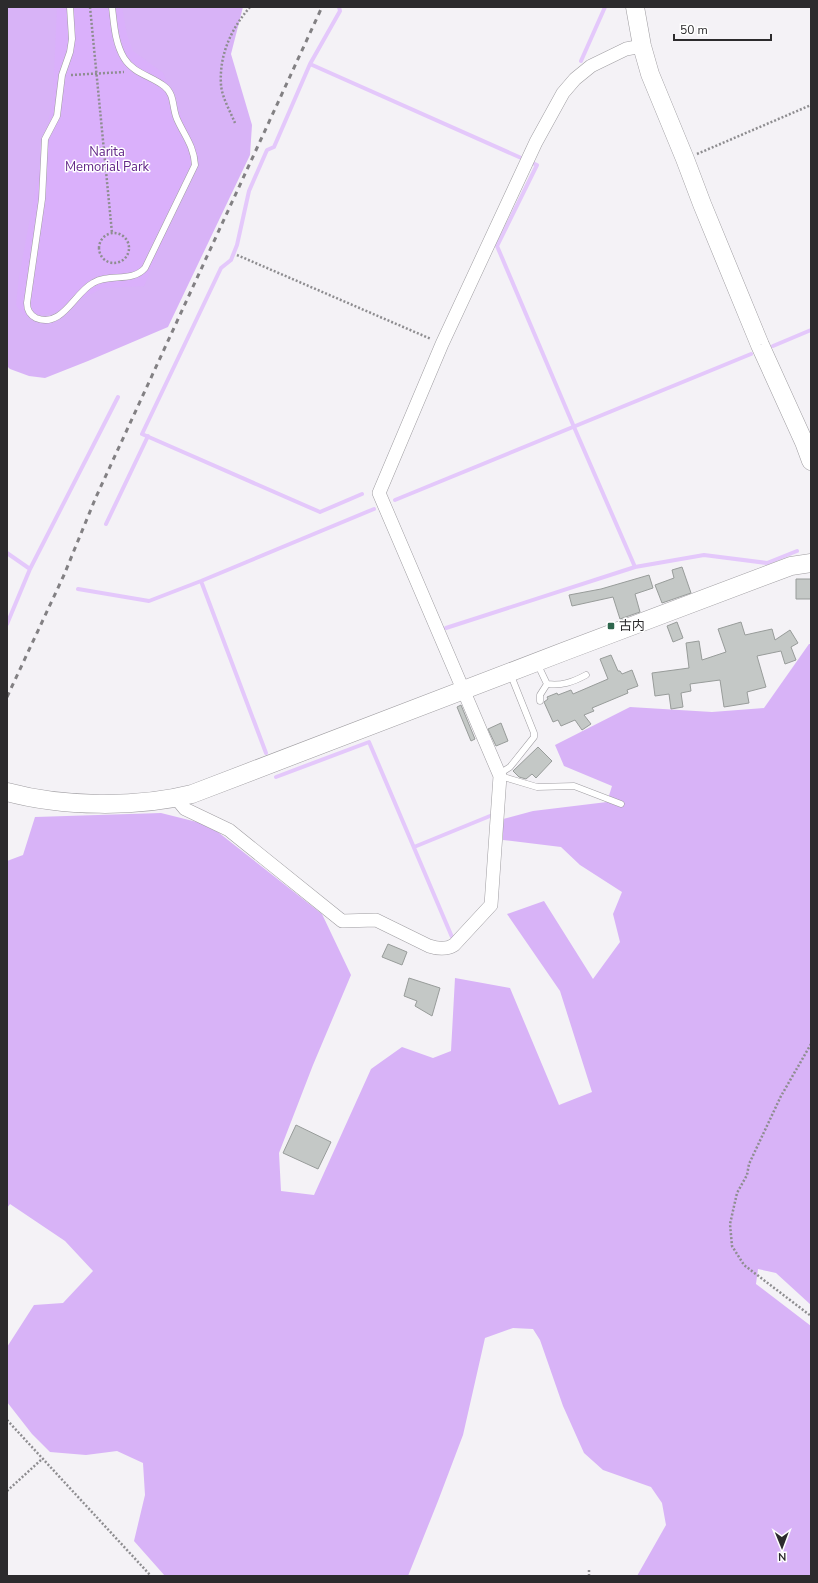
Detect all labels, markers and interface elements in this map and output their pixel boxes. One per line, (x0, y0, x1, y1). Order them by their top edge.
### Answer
scale bar (674, 16, 771, 42)
text: 50 m (680, 22, 708, 38)
park label: Narita Memorial Park (65, 143, 150, 176)
place label: 古内 (619, 617, 645, 635)
marker: 古内 (606, 621, 616, 631)
north arrow (762, 1527, 802, 1567)
text: N (778, 1549, 786, 1564)

